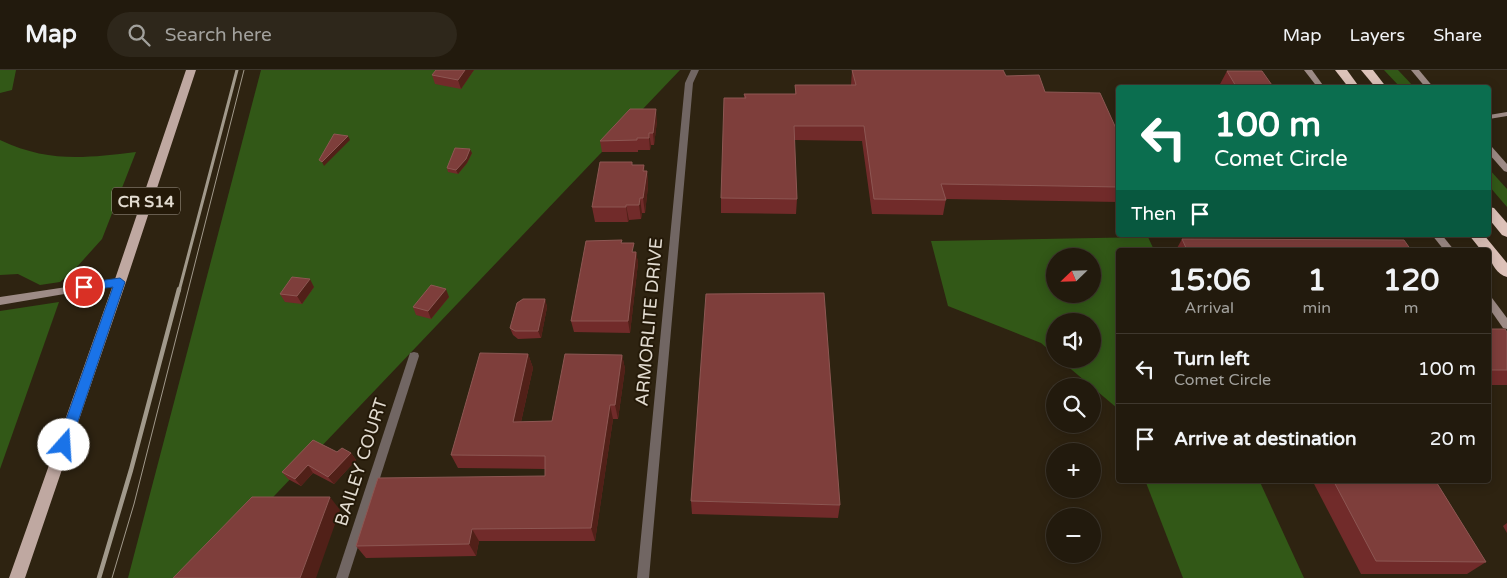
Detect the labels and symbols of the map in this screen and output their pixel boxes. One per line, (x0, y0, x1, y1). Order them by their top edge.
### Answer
road number: CR S14 (112, 188, 180, 214)
street label: ARMORLITE DRIVE (631, 237, 667, 407)
north arrow (1046, 248, 1101, 302)
pin (63, 266, 105, 308)
street label: BAILEY COURT (330, 395, 392, 529)
position arrow (37, 418, 89, 470)

